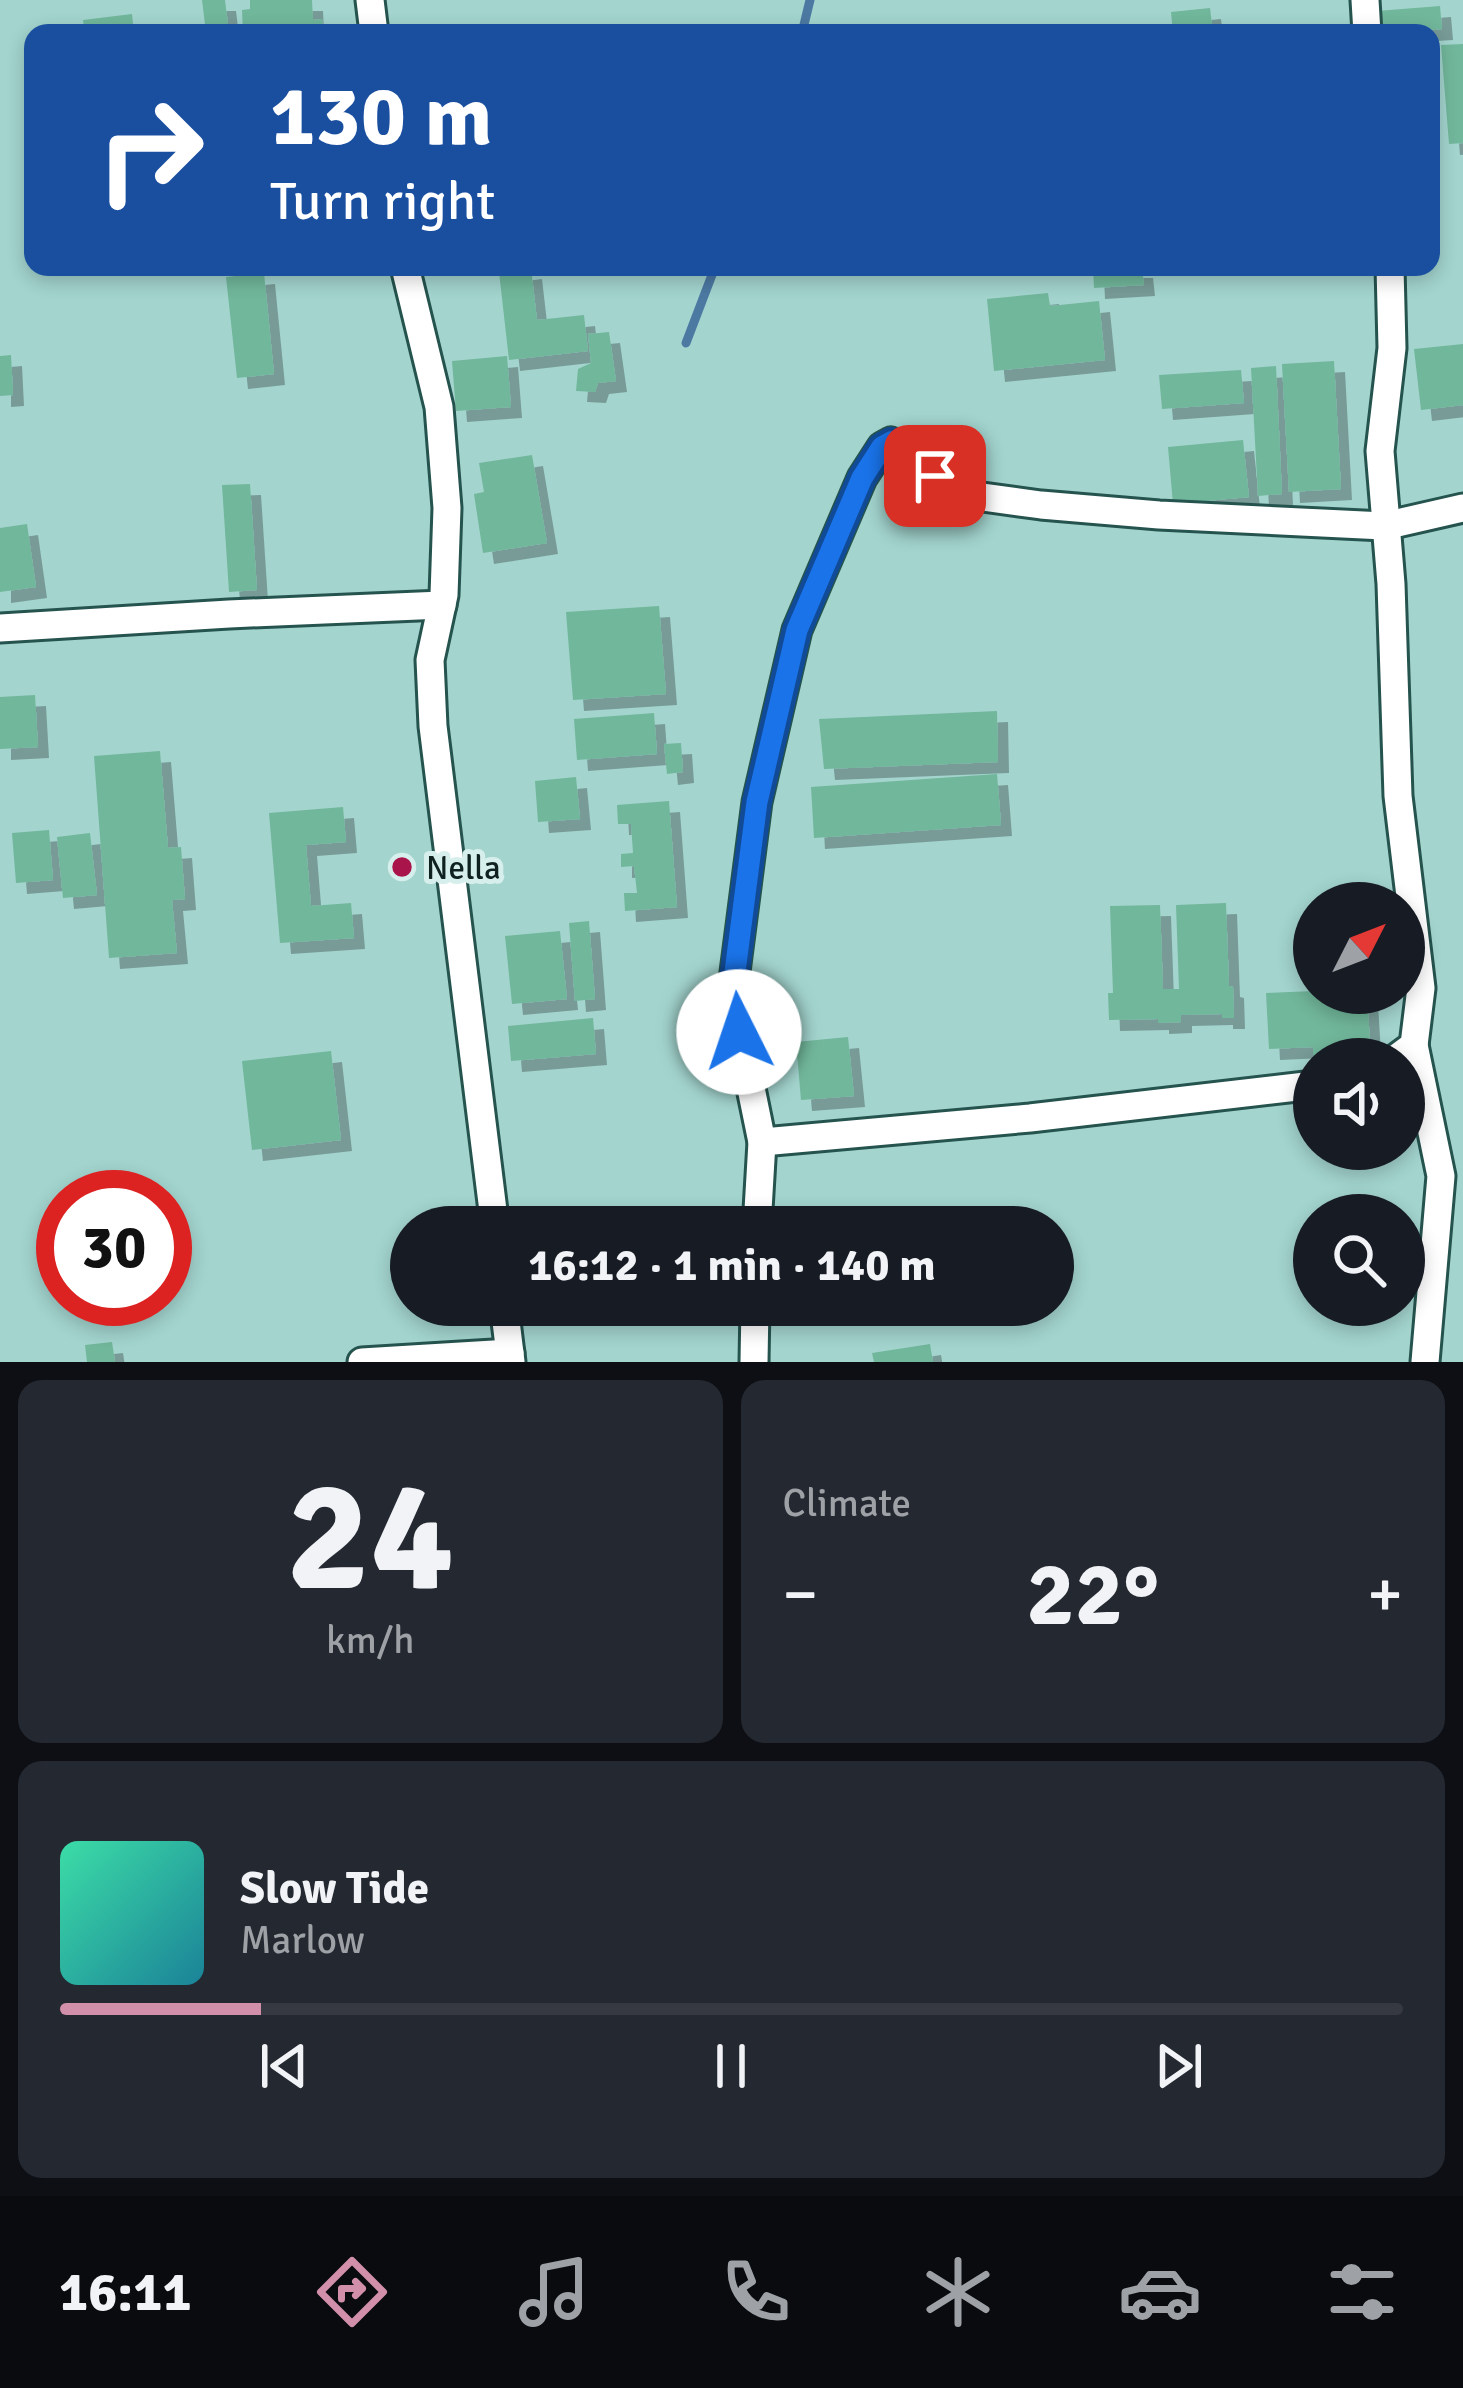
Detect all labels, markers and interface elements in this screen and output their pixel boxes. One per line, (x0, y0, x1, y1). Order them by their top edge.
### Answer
text: 130 m (270, 65, 492, 169)
icon: right (72, 72, 228, 228)
text: Turn right (270, 168, 495, 235)
pin (884, 425, 986, 527)
icon: arrive (902, 443, 968, 509)
place label: Nella (426, 848, 501, 889)
marker: Nella (389, 854, 415, 880)
north arrow (1293, 882, 1425, 1014)
map controls (1293, 882, 1425, 1326)
position arrow (676, 969, 802, 1095)
button: sound (1293, 1038, 1425, 1170)
speed limit sign: 30 (36, 1170, 192, 1326)
button: search (1293, 1194, 1425, 1326)
text: 16:12 · 1 min · 140 m (528, 1238, 936, 1293)
text: 24 (286, 1441, 454, 1634)
text: Climate (783, 1479, 911, 1527)
text: 22° (1026, 1539, 1159, 1650)
text: − (783, 1554, 818, 1635)
text: + (1367, 1554, 1403, 1635)
text: km/h (326, 1616, 414, 1664)
text: Slow Tide (240, 1861, 429, 1916)
text: Marlow (240, 1916, 365, 1964)
icon: previous (251, 2033, 317, 2099)
icon: pause (698, 2033, 764, 2099)
icon: next (1146, 2033, 1212, 2099)
icon: directions (310, 2250, 394, 2334)
icon: music (512, 2250, 596, 2334)
icon: phone (714, 2250, 798, 2334)
icon: climate (916, 2250, 1000, 2334)
icon: car (1118, 2250, 1202, 2334)
icon: filters (1320, 2250, 1404, 2334)
text: 16:11 (59, 2259, 192, 2326)

